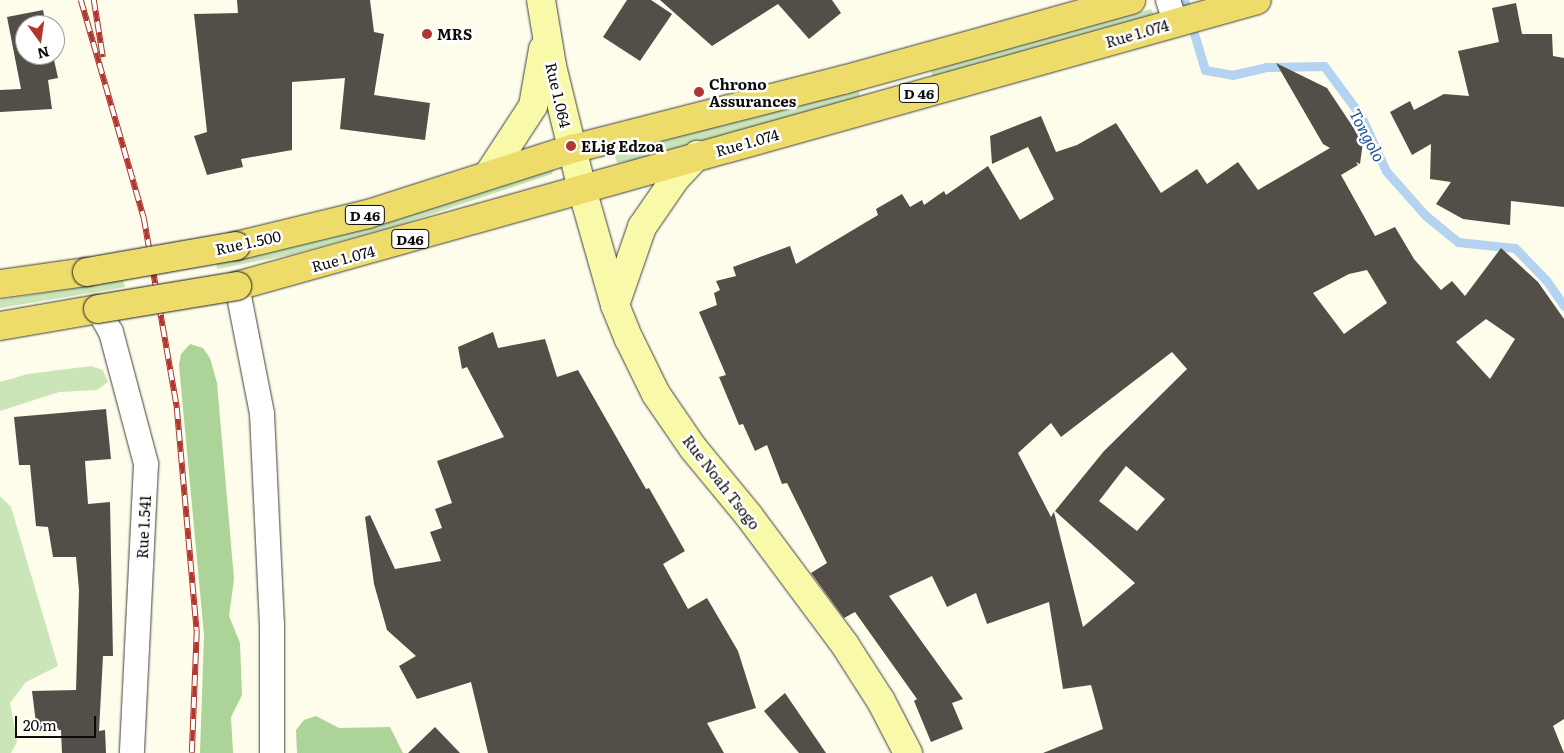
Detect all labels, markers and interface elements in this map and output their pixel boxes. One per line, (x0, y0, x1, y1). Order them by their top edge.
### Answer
north arrow (15, 15, 65, 65)
street label: Rue 1.074 (1103, 15, 1171, 51)
place label: MRS (437, 25, 472, 43)
marker: MRS (421, 28, 433, 40)
text: N (35, 42, 52, 65)
street label: Rue 1.064 (543, 61, 575, 129)
place label: Chrono Assurances (709, 74, 796, 109)
road number: D 46 (898, 82, 940, 105)
marker: Chrono Assurances (693, 86, 705, 98)
water label: Tongolo (1346, 105, 1390, 165)
street label: Rue 1.074 (713, 124, 781, 160)
place label: ELig Edzoa (581, 137, 664, 155)
marker: ELig Edzoa (565, 140, 577, 152)
road number: D 46 (344, 204, 386, 226)
street label: Rue 1.500 (214, 226, 282, 258)
road number: D46 (390, 228, 430, 250)
street label: Rue 1.074 (309, 241, 377, 275)
street label: Rue Noah Tsogo (680, 431, 764, 533)
street label: Rue 1.541 (132, 495, 154, 559)
scale bar (18, 706, 99, 738)
text: 20 m (23, 713, 57, 736)

